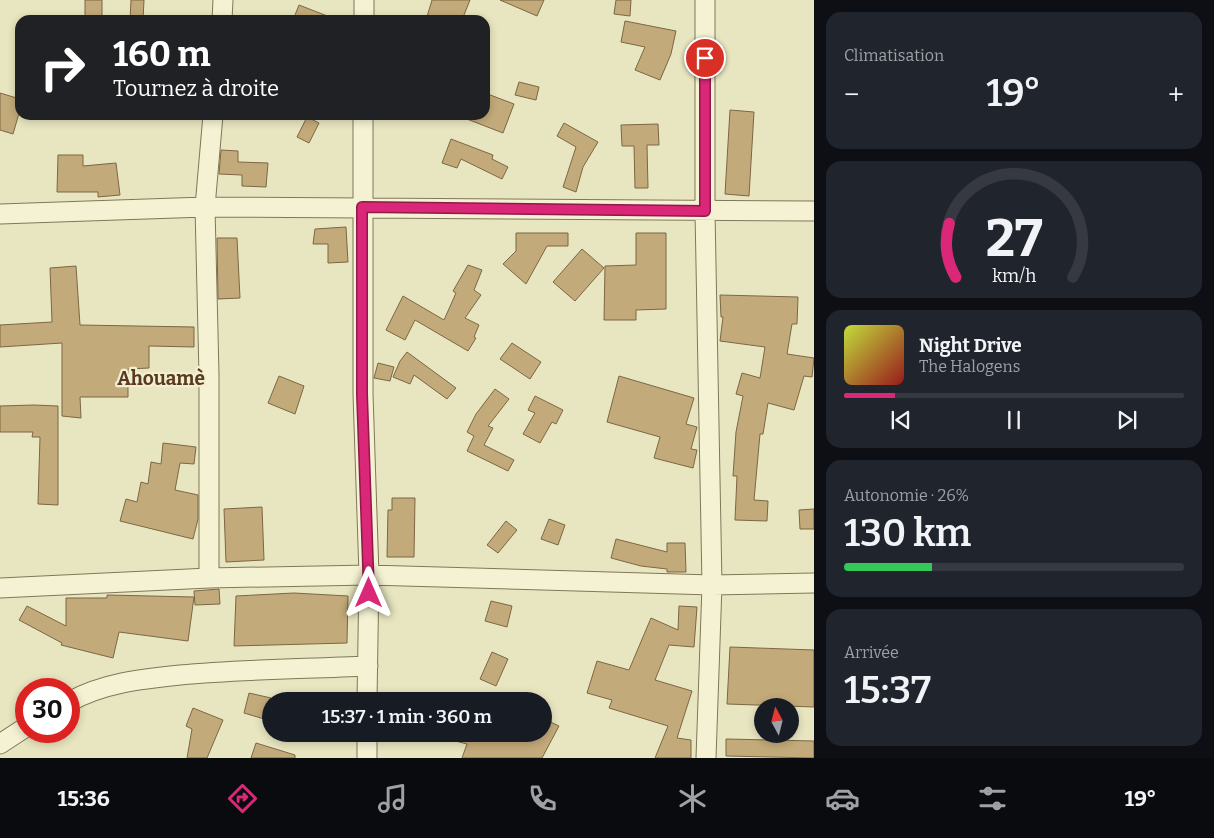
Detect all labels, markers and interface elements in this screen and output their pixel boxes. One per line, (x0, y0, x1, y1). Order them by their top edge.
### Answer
text: 160 m (113, 33, 211, 75)
icon: right (30, 35, 95, 100)
pin (684, 37, 726, 79)
icon: arrive (691, 44, 719, 72)
text: Climatisation (844, 46, 944, 65)
text: 19° (986, 70, 1041, 116)
text: Tournez à droite (113, 75, 279, 102)
text: − (844, 78, 859, 111)
text: + (1168, 78, 1184, 111)
text: 27 (986, 207, 1043, 270)
text: km/h (992, 265, 1036, 287)
text: Night Drive (919, 334, 1022, 357)
text: The Halogens (919, 357, 1020, 376)
district label: Ahouamè (117, 367, 205, 390)
icon: previous (887, 406, 915, 434)
icon: pause (1000, 406, 1028, 434)
icon: next (1113, 406, 1141, 434)
text: Autonomie · 26% (844, 486, 969, 505)
text: 130 km (844, 510, 971, 556)
position arrow (342, 566, 394, 618)
text: Arrivée (844, 643, 899, 662)
text: 15:37 (844, 667, 931, 713)
speed limit sign: 30 (15, 678, 80, 743)
north arrow (754, 698, 799, 742)
map controls (754, 698, 799, 743)
text: 15:37 · 1 min · 360 m (322, 705, 492, 728)
icon: directions (225, 781, 260, 816)
icon: music (375, 781, 410, 816)
icon: phone (525, 781, 560, 816)
icon: climate (675, 781, 710, 816)
icon: car (825, 781, 860, 816)
icon: filters (975, 781, 1010, 816)
text: 15:36 (57, 785, 110, 812)
text: 19° (1124, 785, 1157, 812)

